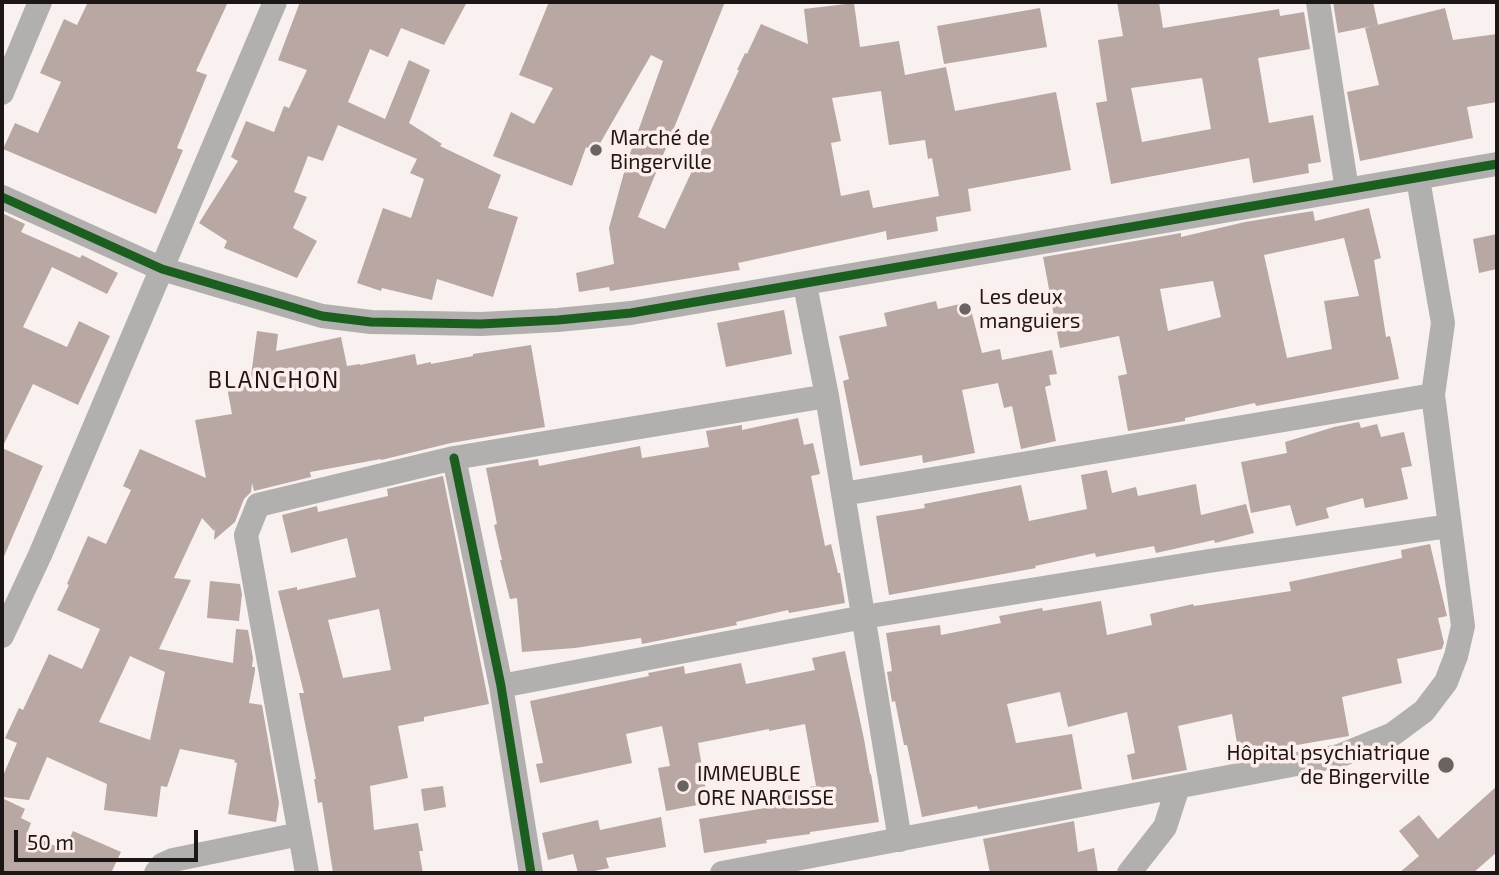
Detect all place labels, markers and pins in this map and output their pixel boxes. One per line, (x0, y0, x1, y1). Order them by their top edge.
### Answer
place label: Marché de Bingerville (610, 125, 712, 175)
marker: Marché de Bingerville (588, 142, 604, 158)
place label: Les deux manguiers (979, 284, 1080, 334)
marker: Les deux manguiers (957, 301, 973, 317)
place label: Hôpital psychiatrique de Bingerville (1226, 740, 1430, 790)
marker: Hôpital psychiatrique de Bingerville (1436, 755, 1456, 775)
place label: IMMEUBLE ORE NARCISSE (697, 761, 834, 811)
marker: IMMEUBLE ORE NARCISSE (675, 778, 691, 794)

